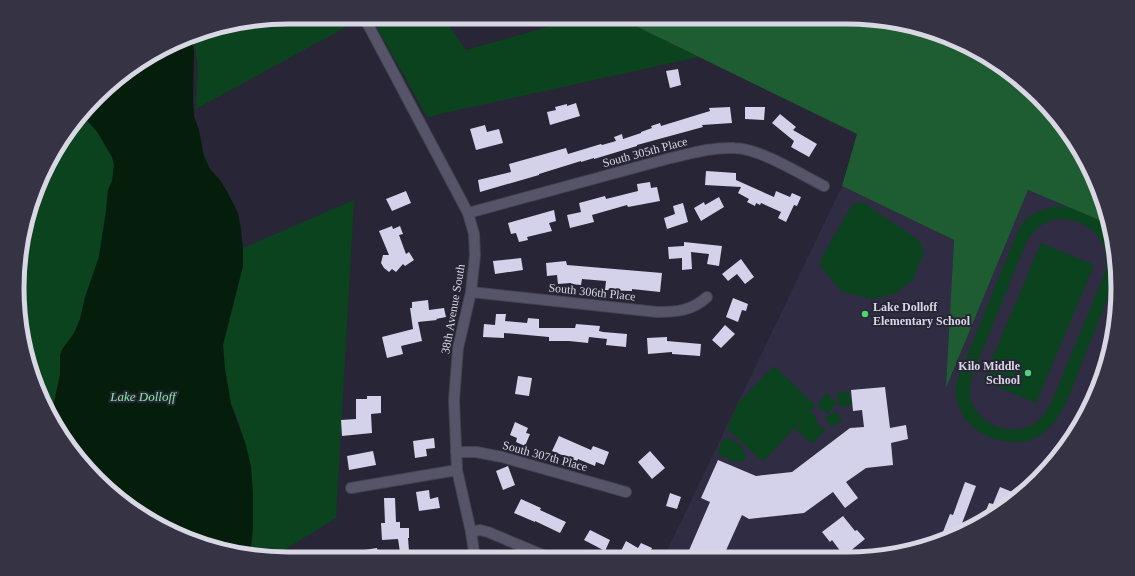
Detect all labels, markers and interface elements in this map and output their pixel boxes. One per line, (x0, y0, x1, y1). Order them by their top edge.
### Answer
street label: South 305th Place (601, 134, 689, 170)
street label: 38th Avenue South (438, 263, 468, 355)
street label: South 306th Place (548, 280, 636, 304)
place label: Lake Dolloff Elementary School (873, 300, 971, 328)
marker: Lake Dolloff Elementary School (860, 309, 870, 319)
place label: Kilo Middle School (958, 359, 1021, 387)
marker: Kilo Middle School (1023, 368, 1033, 378)
water label: Lake Dolloff (109, 389, 178, 404)
street label: South 307th Place (501, 438, 589, 474)

